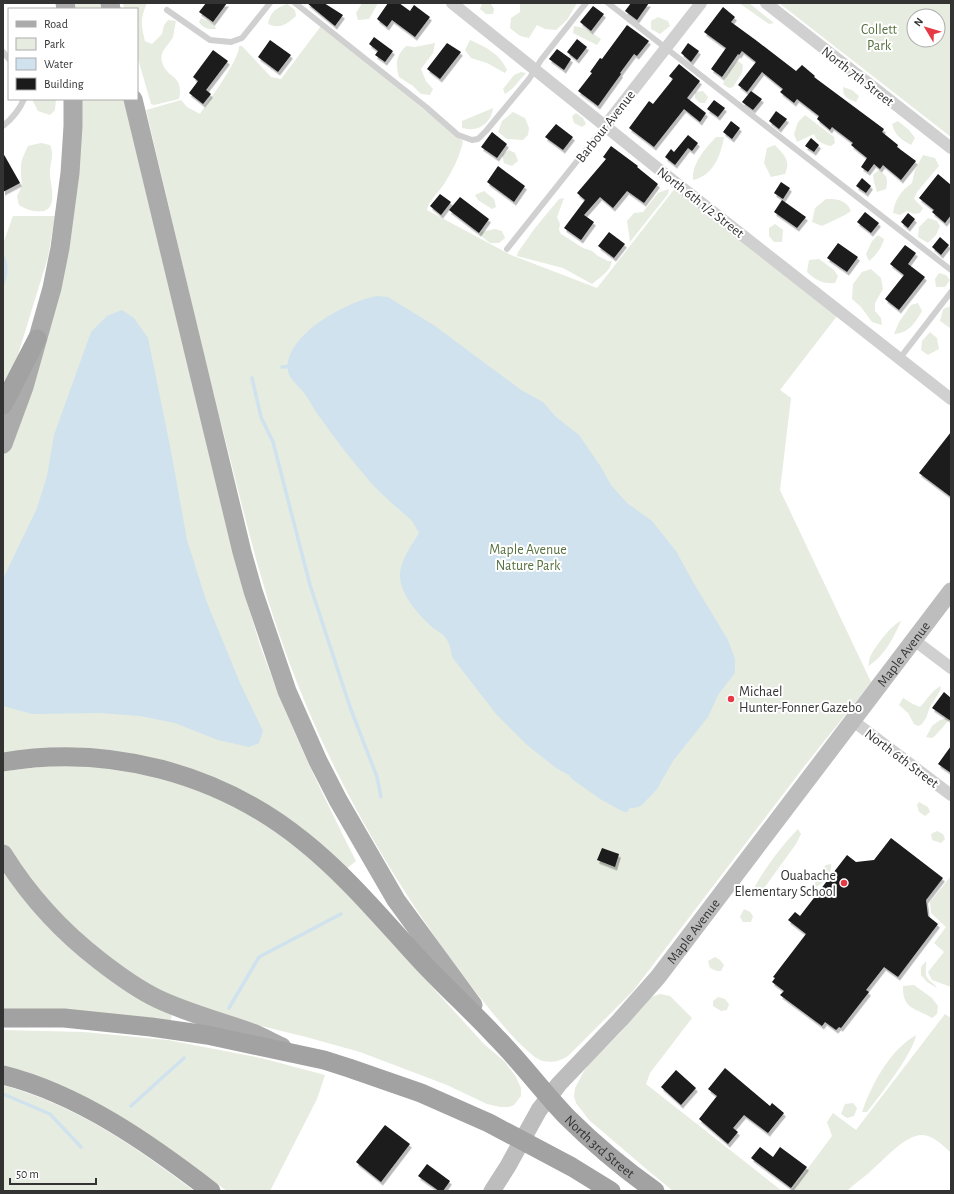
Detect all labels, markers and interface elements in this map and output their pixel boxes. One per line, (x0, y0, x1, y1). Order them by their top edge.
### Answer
legend (8, 8, 138, 100)
north arrow (906, 8, 946, 48)
text: N (912, 16, 925, 29)
text: Road (44, 18, 68, 30)
park label: Collett Park (861, 23, 898, 53)
text: Park (44, 38, 65, 50)
street label: North 7th Street (819, 44, 897, 110)
text: Water (44, 58, 73, 70)
text: Building (44, 78, 84, 90)
street label: Barbour Avenue (573, 88, 638, 165)
street label: North 6th 1/2 Street (654, 165, 747, 241)
park label: Maple Avenue Nature Park (489, 543, 567, 573)
street label: Maple Avenue (875, 619, 933, 690)
place label: Michael Hunter-Fonner Gazebo (739, 685, 862, 715)
marker: Michael Hunter-Fonner Gazebo (726, 694, 736, 704)
street label: North 6th Street (862, 727, 941, 791)
place label: Ouabache Elementary School (735, 869, 836, 899)
marker: Ouabache Elementary School (839, 878, 849, 888)
street label: Maple Avenue (665, 896, 723, 967)
street label: North 3rd Street (562, 1113, 637, 1181)
scale bar (10, 1160, 96, 1186)
text: 50 m (16, 1168, 39, 1180)

